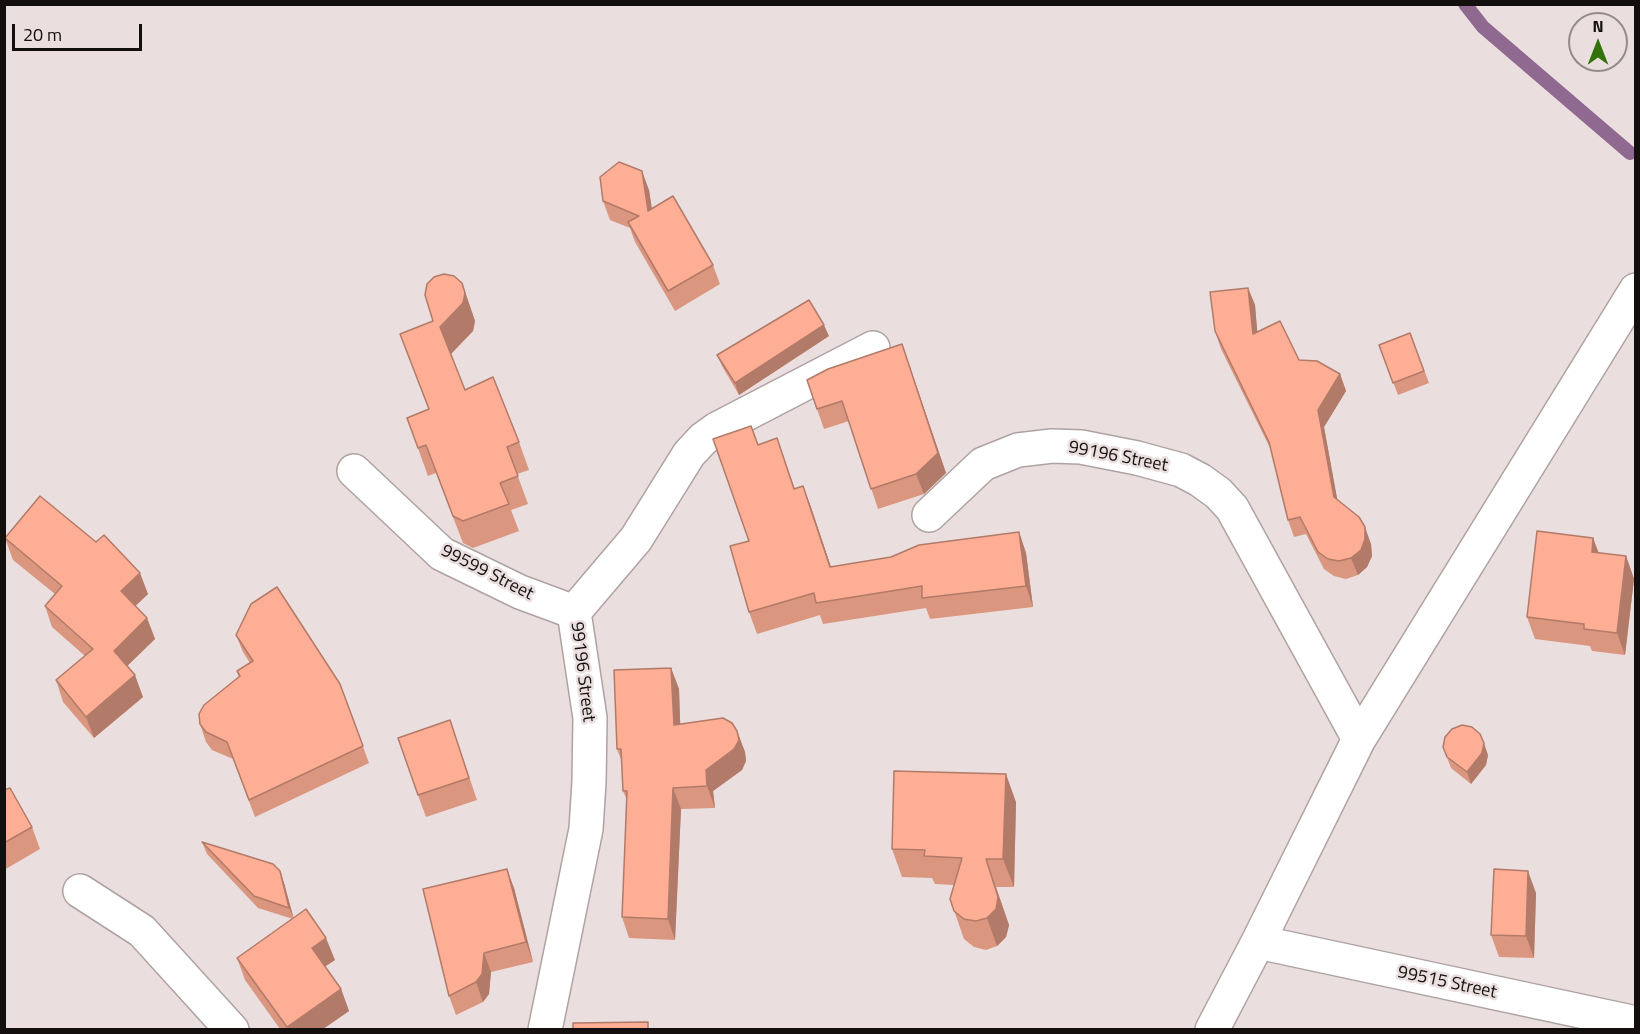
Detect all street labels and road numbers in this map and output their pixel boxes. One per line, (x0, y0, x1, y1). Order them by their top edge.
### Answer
street label: 99196 Street (1066, 437, 1170, 477)
street label: 99599 Street (437, 541, 537, 605)
street label: 99196 Street (565, 621, 599, 723)
street label: 99515 Street (1395, 962, 1499, 1004)

